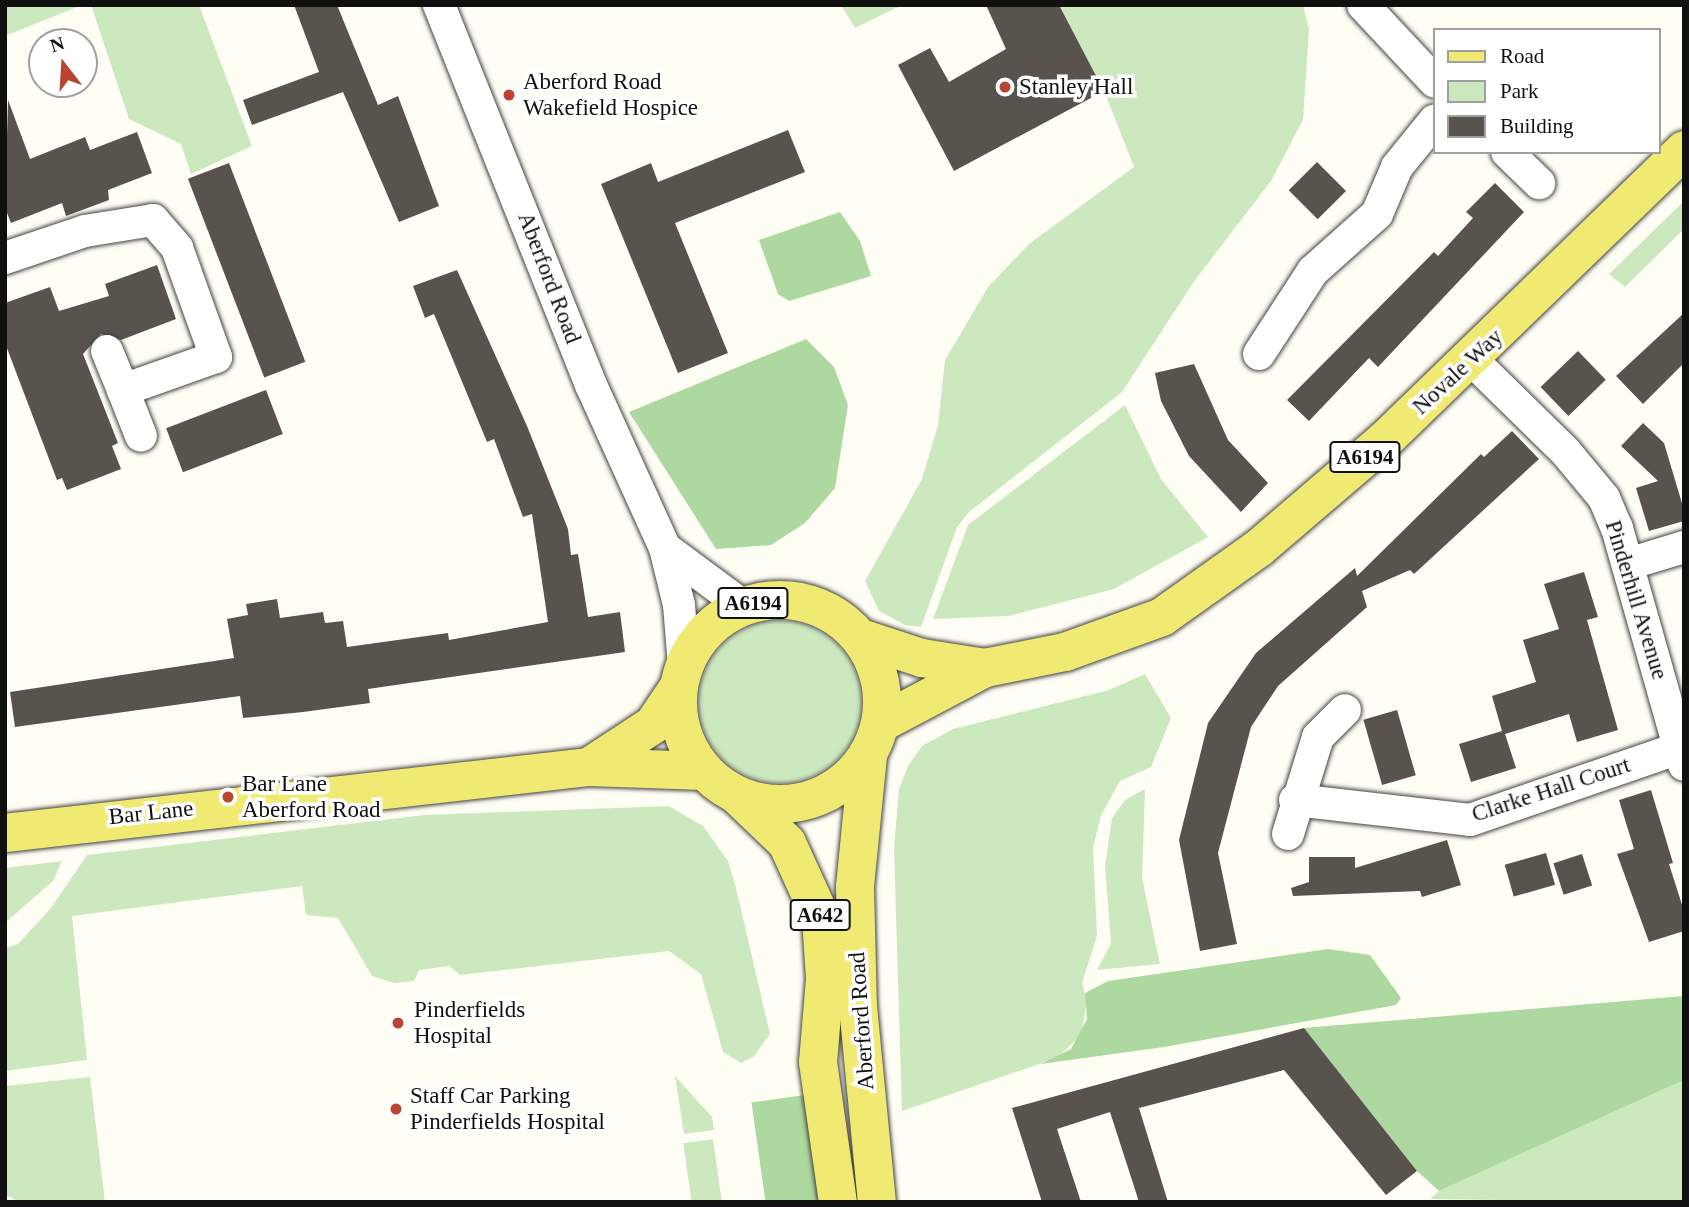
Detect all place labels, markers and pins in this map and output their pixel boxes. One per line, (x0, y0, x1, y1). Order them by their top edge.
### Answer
place label: Aberford Road Wakefield Hospice (523, 68, 698, 122)
place label: Stanley Hall (1019, 73, 1133, 101)
marker: Stanley Hall (997, 79, 1013, 95)
marker: Aberford Road Wakefield Hospice (501, 87, 517, 103)
place label: Bar Lane Aberford Road (242, 770, 381, 824)
marker: Bar Lane Aberford Road (220, 789, 236, 805)
place label: Pinderfields Hospital (414, 996, 525, 1050)
marker: Pinderfields Hospital (388, 1013, 408, 1033)
place label: Staff Car Parking Pinderfields Hospital (410, 1082, 605, 1136)
marker: Staff Car Parking Pinderfields Hospital (388, 1101, 404, 1117)

